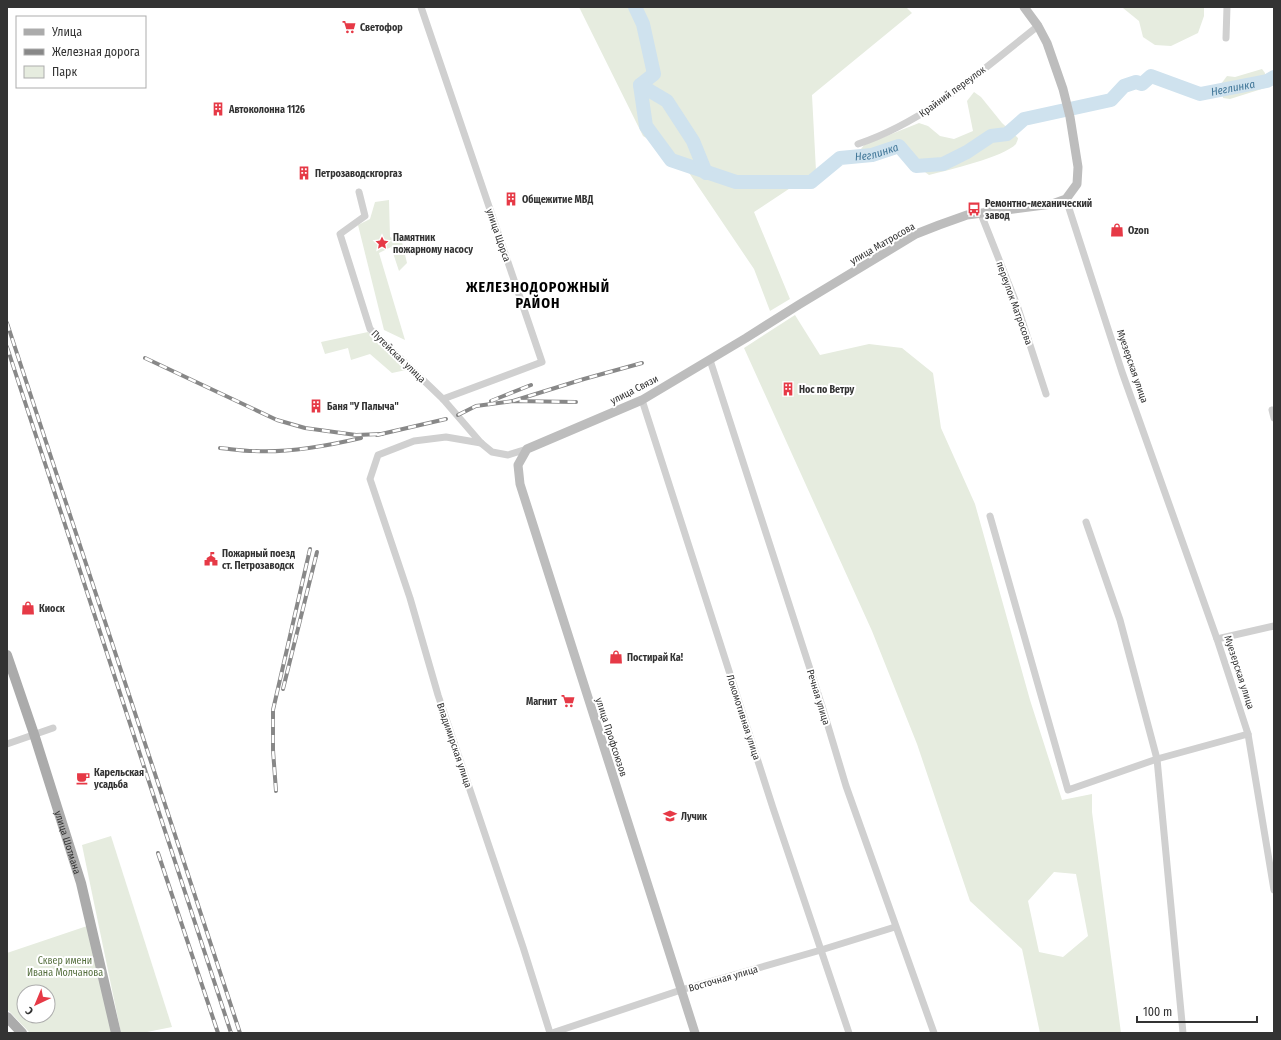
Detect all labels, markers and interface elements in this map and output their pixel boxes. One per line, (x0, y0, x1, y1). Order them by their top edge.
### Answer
legend (16, 16, 146, 88)
supermarket icon: Светофор (341, 19, 357, 35)
place label: Светофор (360, 22, 403, 34)
text: Улица (51, 25, 82, 39)
text: Железная дорога (52, 45, 140, 59)
street label: Крайний переулок (917, 64, 988, 120)
text: Парк (52, 65, 78, 79)
water label: Неглинка (1210, 77, 1256, 99)
building icon: Автоколонна 1126 (210, 101, 226, 117)
place label: Автоколонна 1126 (228, 104, 305, 116)
water label: Неглинка (854, 141, 901, 164)
building icon: Петрозаводскгоргаз (296, 165, 312, 181)
place label: Петрозаводскгоргаз (315, 168, 403, 180)
building icon: Общежитие МВД (503, 191, 519, 207)
place label: Общежитие МВД (522, 194, 593, 206)
place label: Ремонтно-механический завод (985, 198, 1092, 222)
bus stop icon: Ремонтно-механический завод (966, 201, 982, 217)
street label: улица Щорса (483, 207, 513, 264)
street label: улица Матросова (848, 220, 917, 267)
shop icon: Ozon (1109, 222, 1125, 238)
place label: Ozon (1128, 225, 1149, 237)
place label: Памятник пожарному насосу (393, 232, 473, 256)
place icon: Памятник пожарному насосу (374, 235, 390, 251)
street label: переулок Матросова (993, 260, 1035, 347)
district label: ЖЕЛЕЗНОДОРОЖНЫЙ РАЙОН (465, 278, 610, 312)
street label: Путейская улица (369, 328, 428, 386)
street label: Муезерская улица (1114, 328, 1150, 405)
street label: улица Связи (609, 373, 660, 407)
building icon: Нос по Ветру (780, 381, 796, 397)
place label: Нос по Ветру (799, 384, 855, 396)
building icon: Баня "У Палыча" (308, 398, 324, 414)
place label: Баня "У Палыча" (327, 401, 399, 413)
place label: Пожарный поезд ст. Петрозаводск (222, 548, 295, 572)
public building icon: Пожарный поезд ст. Петрозаводск (203, 551, 219, 567)
shop icon: Киоск (20, 600, 36, 616)
place label: Киоск (39, 603, 66, 615)
street label: Муезерская улица (1221, 634, 1257, 711)
shop icon: Постирай Ка! (608, 649, 624, 665)
place label: Постирай Ка! (627, 652, 684, 664)
street label: Речная улица (804, 668, 832, 727)
street label: Локомотивная улица (724, 673, 763, 762)
supermarket icon: Магнит (560, 693, 576, 709)
place label: Магнит (526, 696, 558, 708)
street label: улица Профсоюзов (593, 696, 629, 778)
street label: Владимирская улица (434, 701, 474, 789)
place label: Карельская усадьба (93, 767, 144, 791)
cafe icon: Карельская усадьба (75, 770, 91, 786)
school or university icon: Лучик (662, 808, 678, 824)
street label: улица Шотмана (52, 809, 83, 876)
place label: Лучик (681, 811, 708, 823)
park label: Сквер имени Ивана Молчанова (27, 955, 103, 979)
street label: Восточная улица (687, 963, 759, 995)
north arrow (16, 984, 56, 1024)
scale bar (1137, 998, 1257, 1024)
text: С (23, 1004, 36, 1018)
text: 100 m (1143, 1005, 1172, 1019)

